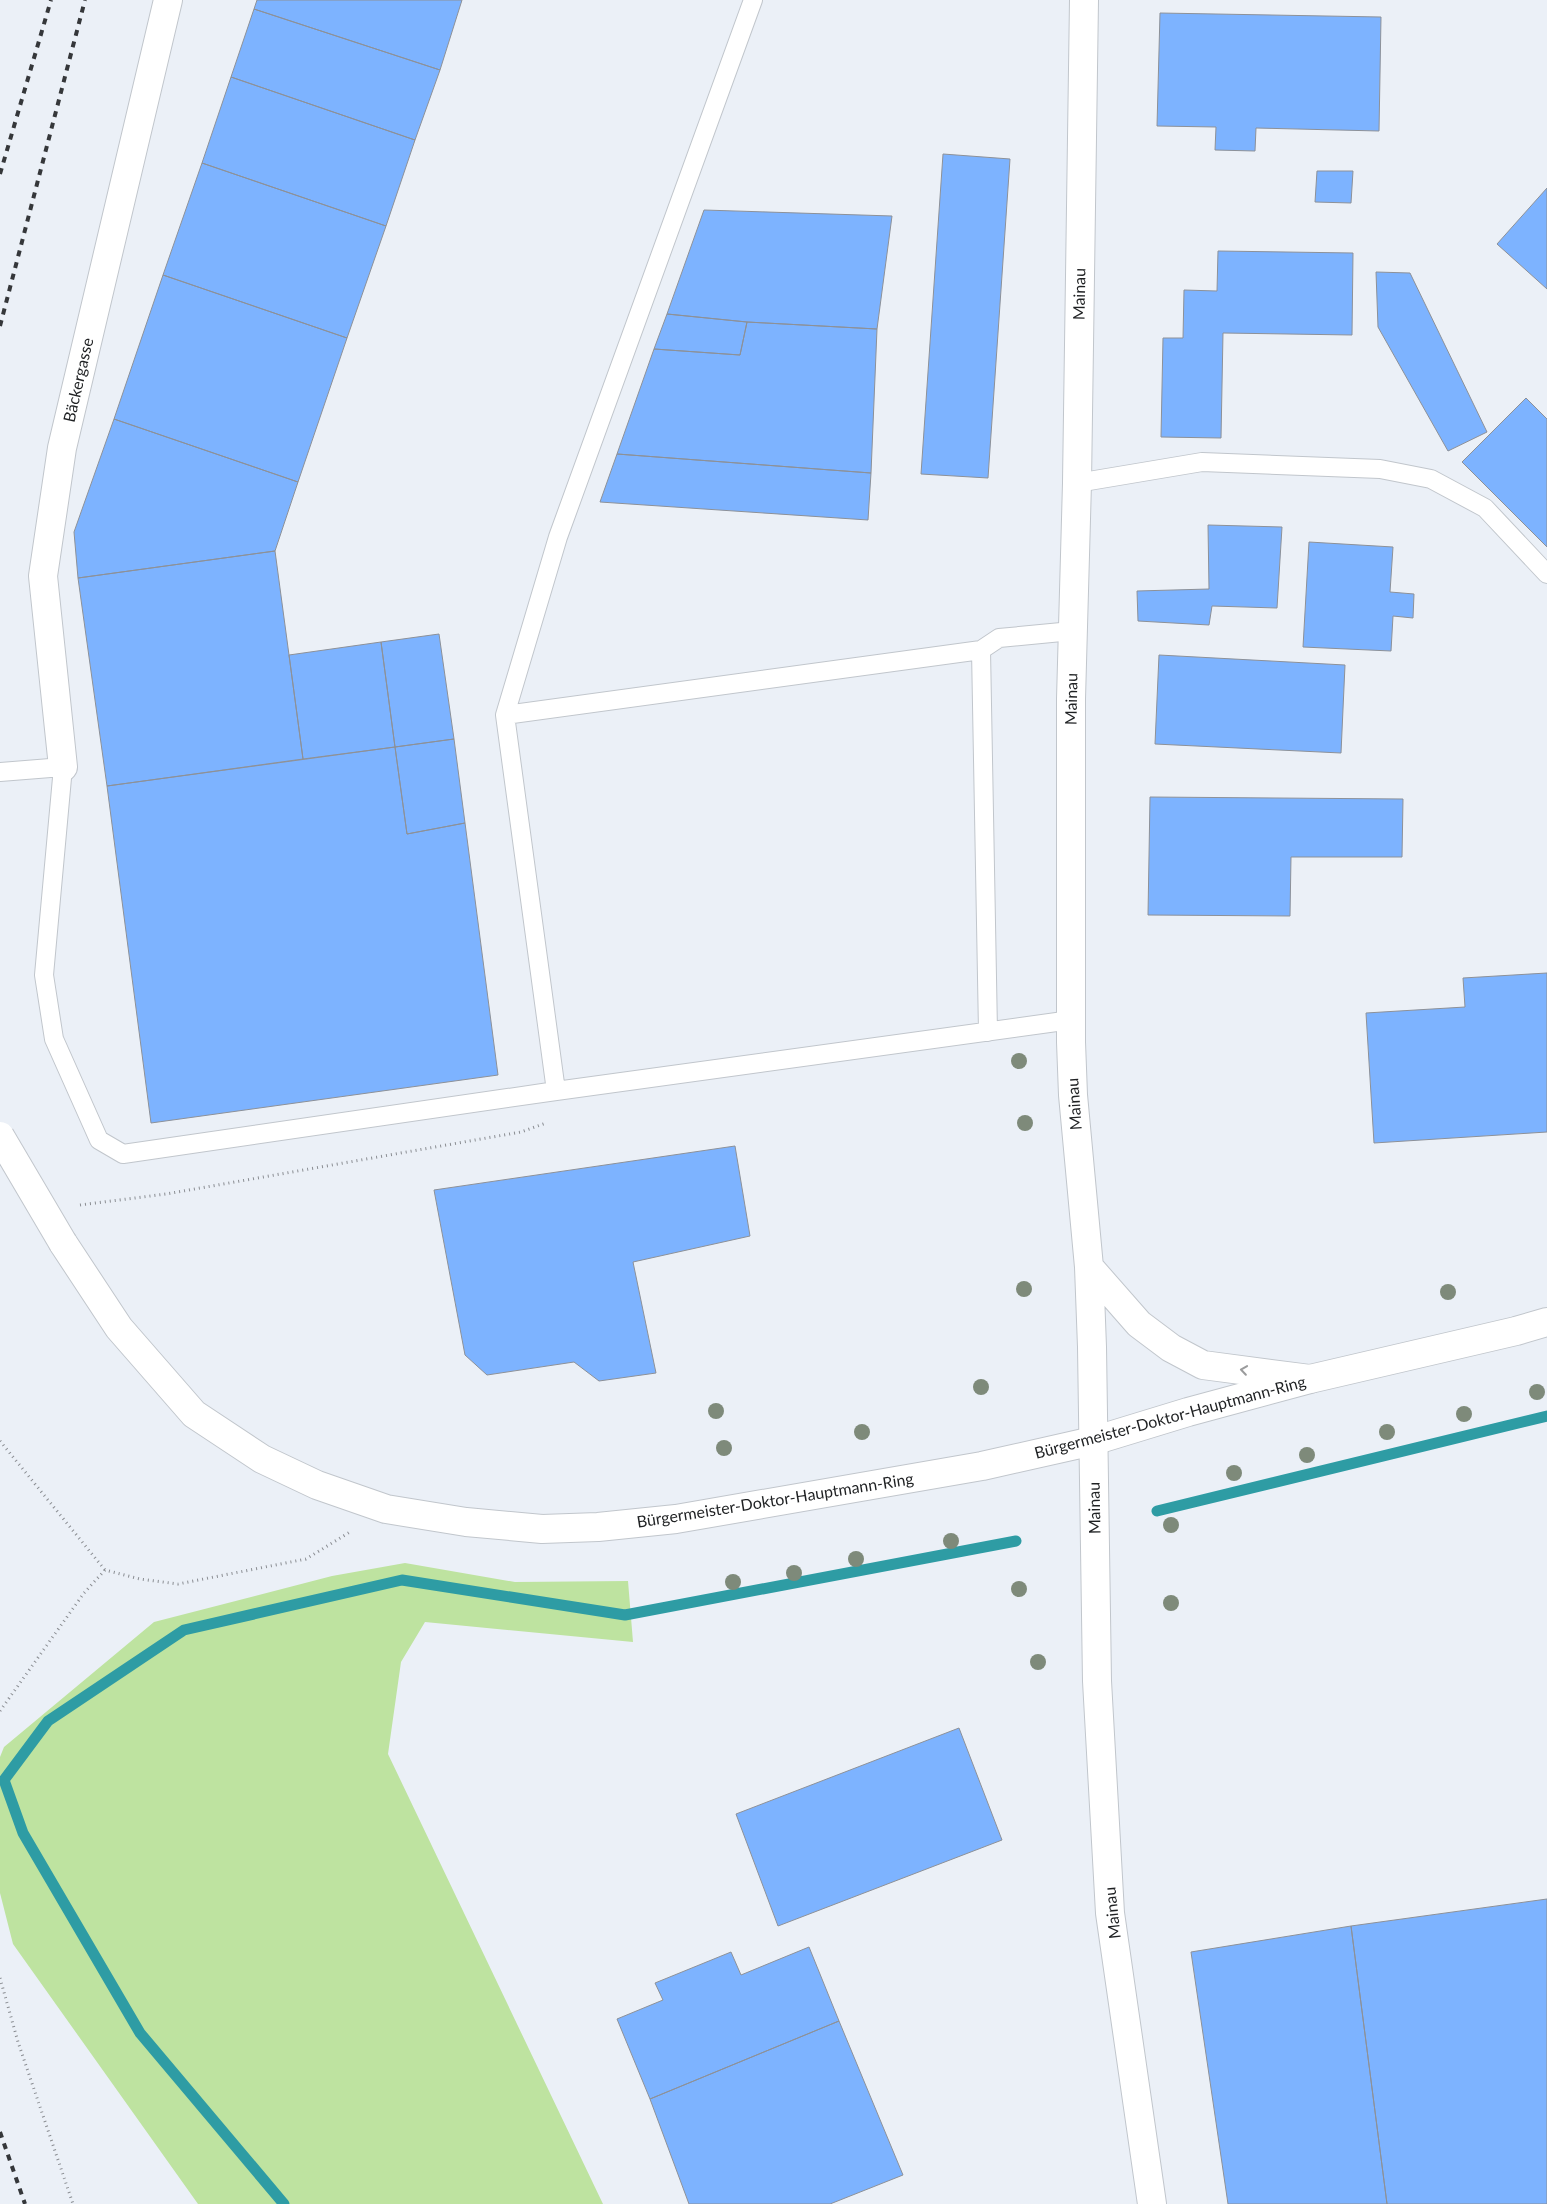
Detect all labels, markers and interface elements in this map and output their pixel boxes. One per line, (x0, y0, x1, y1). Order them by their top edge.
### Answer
street label: Mainau (1069, 268, 1088, 320)
street label: Bäckergasse (59, 336, 96, 424)
street label: Mainau (1061, 673, 1080, 725)
street label: Mainau (1062, 1077, 1085, 1131)
one-way arrow (1240, 1365, 1248, 1376)
street label: Bürgermeister-Doktor-Hauptmann-Ring (1032, 1371, 1308, 1462)
street label: Bürgermeister-Doktor-Hauptmann-Ring (635, 1468, 915, 1531)
street label: Mainau (1084, 1482, 1103, 1534)
street label: Mainau (1099, 1886, 1124, 1940)

